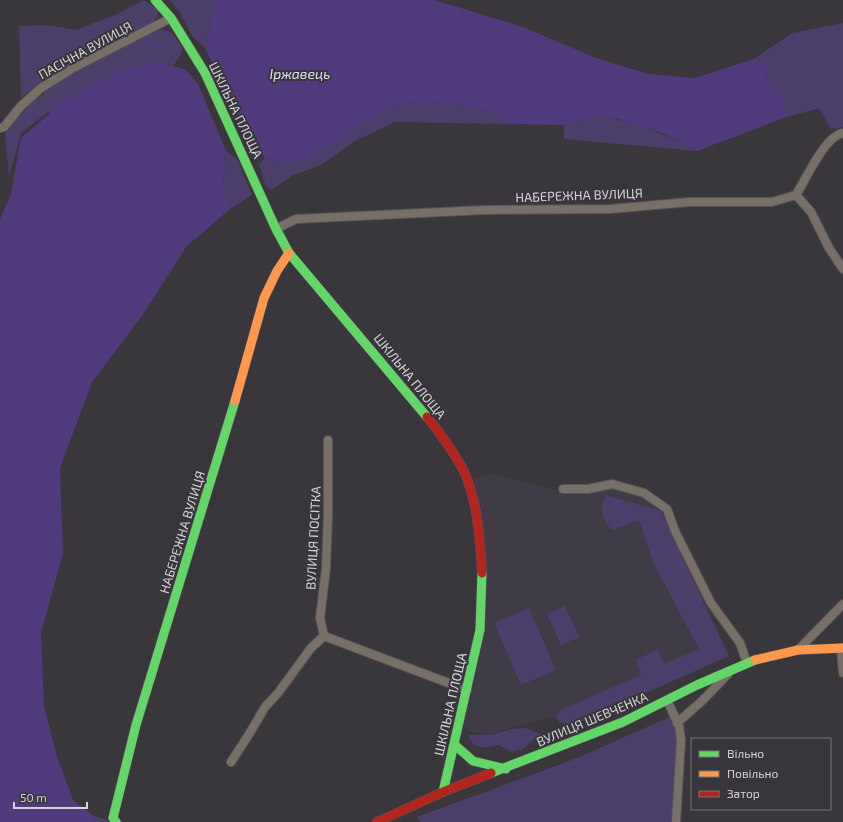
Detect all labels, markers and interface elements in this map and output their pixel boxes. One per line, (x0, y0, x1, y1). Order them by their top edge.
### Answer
street label: ПАСІЧНА ВУЛИЦЯ (35, 18, 135, 82)
street label: ШКІЛЬНА ПЛОЩА (206, 59, 266, 161)
water label: Іржавець (270, 65, 330, 82)
street label: НАБЕРЕЖНА ВУЛИЦЯ (515, 185, 643, 205)
street label: ШКІЛЬНА ПЛОЩА (371, 330, 449, 422)
street label: НАБЕРЕЖНА ВУЛИЦЯ (156, 469, 208, 595)
street label: ВУЛИЦЯ ПОСІТКА (302, 486, 324, 590)
street label: ШКІЛЬНА ПЛОЩА (430, 651, 470, 757)
street label: ВУЛИЦЯ ШЕВЧЕНКА (534, 688, 650, 750)
legend (691, 738, 831, 810)
text: Вільно (727, 746, 764, 760)
text: Повільно (727, 766, 778, 780)
scale bar (14, 784, 87, 810)
text: Затор (727, 786, 760, 800)
text: 50 m (20, 790, 47, 804)

